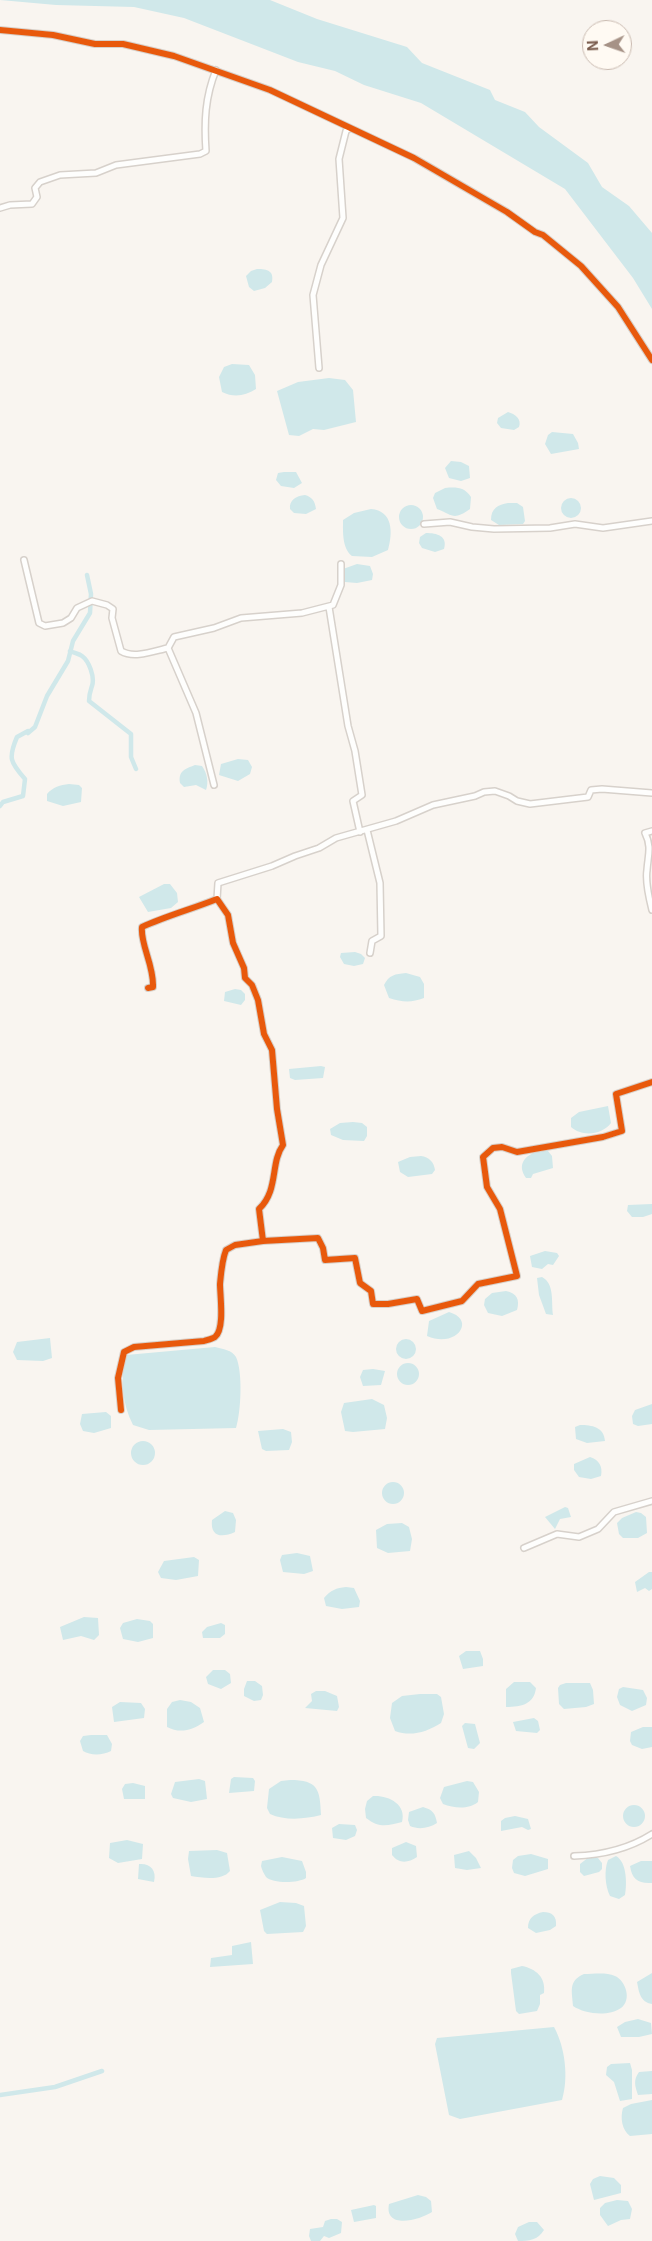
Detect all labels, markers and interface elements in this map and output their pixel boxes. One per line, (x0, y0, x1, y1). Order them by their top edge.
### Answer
north arrow (582, 20, 632, 70)
text: N (584, 40, 601, 52)

